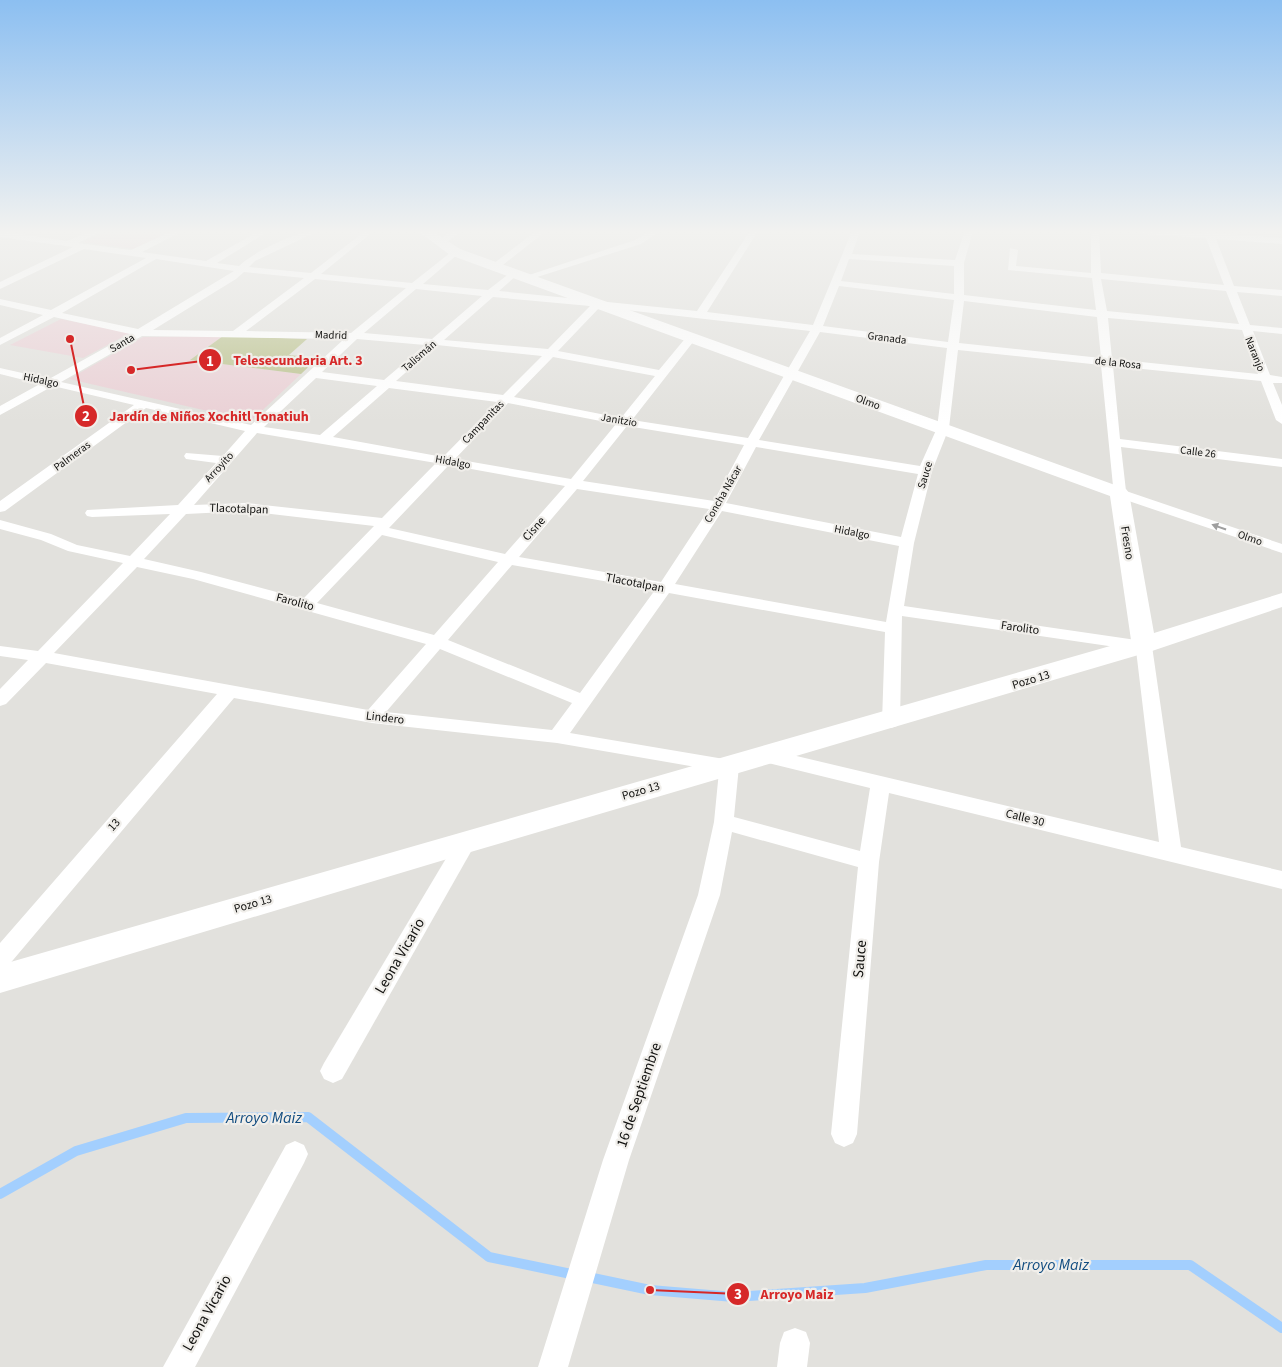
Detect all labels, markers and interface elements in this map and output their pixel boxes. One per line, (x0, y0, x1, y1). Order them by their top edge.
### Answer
street label: Madrid (315, 327, 347, 343)
street label: Granada (867, 328, 907, 348)
street label: Santa (107, 330, 137, 356)
street label: Naranjo (1241, 334, 1269, 374)
street label: Talismán (398, 337, 440, 375)
callout: Telesecundaria Art. 3 (198, 346, 372, 375)
text: 1 (206, 351, 214, 372)
text: Telesecundaria Art. 3 (233, 351, 363, 371)
street label: de la Rosa (1094, 353, 1142, 373)
street label: Hidalgo (22, 369, 60, 391)
street label: Olmo (854, 391, 882, 413)
street label: Campanitas (459, 397, 508, 447)
callout: Jardín de Niños Xochitl Tonatiuh (74, 402, 318, 431)
text: 2 (82, 406, 90, 427)
text: Jardín de Niños Xochitl Tonatiuh (109, 407, 309, 427)
street label: Janitzio (600, 409, 638, 431)
street label: Palmeras (50, 437, 94, 475)
street label: Calle 26 (1179, 442, 1217, 462)
street label: Arroyito (201, 448, 237, 486)
street label: Hidalgo (434, 452, 472, 472)
street label: Sauce (914, 459, 936, 490)
street label: Concha Nácar (701, 462, 746, 525)
street label: Tlacotalpan (209, 499, 269, 519)
street label: Cisne (519, 513, 549, 545)
street label: Hidalgo (833, 521, 871, 543)
one-way arrow (1212, 523, 1227, 531)
street label: Fresno (1116, 525, 1138, 561)
street label: Olmo (1236, 527, 1264, 549)
street label: Tlacotalpan (604, 569, 666, 597)
street label: Farolito (274, 589, 316, 615)
street label: Farolito (1000, 617, 1040, 639)
street label: Pozo 13 (1010, 666, 1052, 694)
street label: Lindero (365, 707, 405, 729)
street label: Pozo 13 (620, 777, 662, 805)
street label: Calle 30 (1004, 805, 1046, 831)
street label: 13 (104, 815, 124, 835)
street label: Pozo 13 (232, 890, 274, 918)
street label: Leona Vicario (370, 914, 430, 998)
street label: Sauce (848, 939, 872, 979)
street label: 16 de Septiembre (611, 1040, 667, 1150)
water label: Arroyo Maiz (225, 1107, 302, 1129)
water label: Arroyo Maiz (1012, 1254, 1089, 1276)
street label: Leona Vicario (177, 1271, 237, 1355)
callout: Arroyo Maiz (725, 1279, 843, 1308)
text: 3 (734, 1284, 742, 1305)
text: Arroyo Maiz (760, 1285, 834, 1305)

